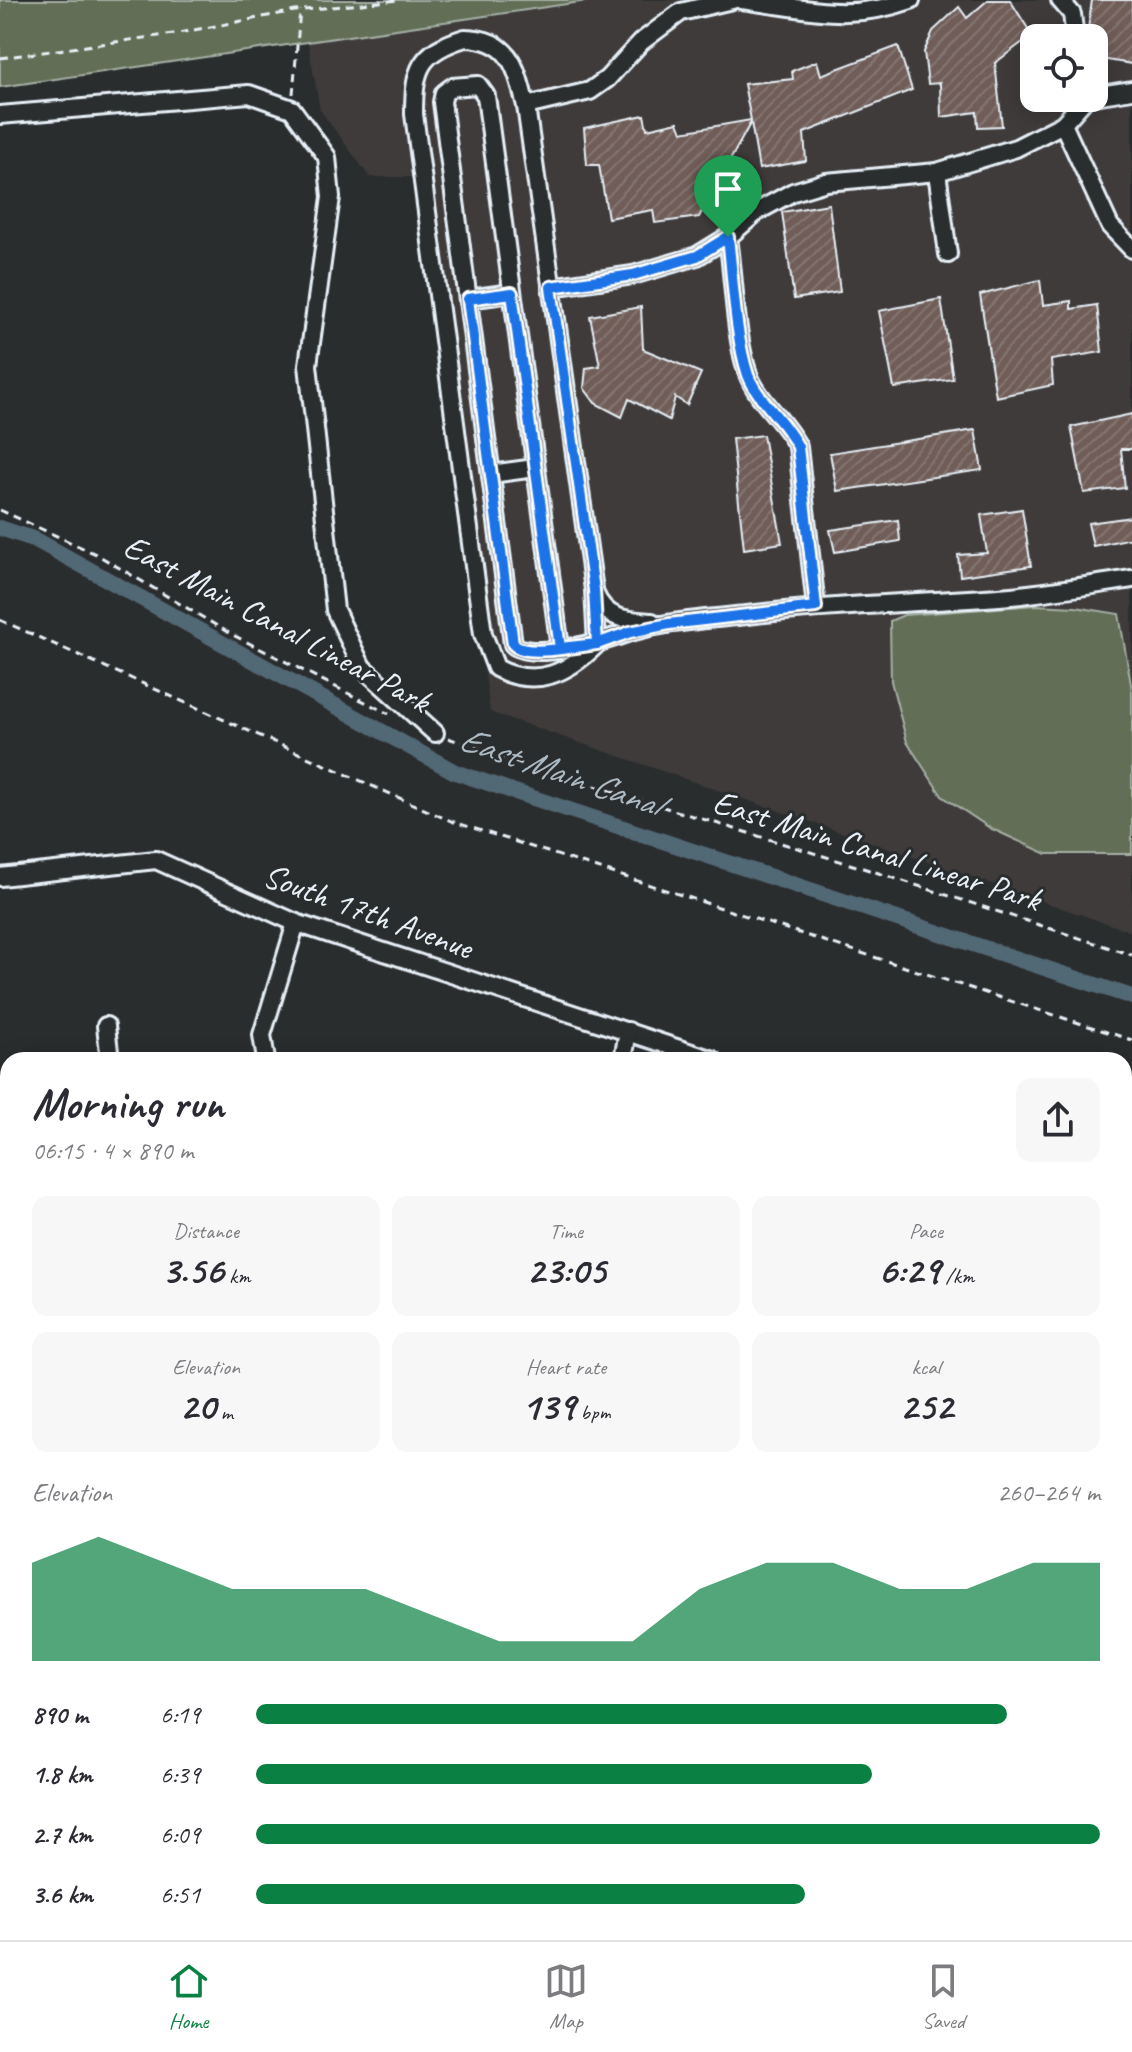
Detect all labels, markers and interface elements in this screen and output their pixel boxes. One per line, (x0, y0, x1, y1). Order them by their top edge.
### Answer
map controls (1020, 24, 1108, 112)
button: locate (1020, 24, 1108, 112)
pin (694, 155, 762, 237)
icon: arrive (706, 167, 750, 211)
street label: East Main Canal Linear Park (117, 524, 440, 723)
water label: East Main Canal (453, 715, 678, 831)
street label: East Main Canal Linear Park (708, 780, 1049, 921)
street label: South 17th Avenue (258, 853, 480, 969)
text: Morning run (32, 1076, 224, 1131)
button: share (1016, 1078, 1100, 1162)
text: 06:15 · 4 × 890 m (32, 1134, 193, 1167)
text: Distance (173, 1217, 239, 1245)
text: Time (549, 1217, 583, 1245)
text: Pace (909, 1217, 943, 1245)
text: 3.56 (162, 1245, 224, 1295)
text: 23:05 (526, 1245, 606, 1295)
text: 6:29 (878, 1245, 940, 1295)
text: km (224, 1262, 250, 1290)
text: /km (940, 1262, 974, 1290)
text: Elevation (172, 1353, 240, 1381)
text: Heart rate (526, 1353, 606, 1381)
text: kcal (911, 1353, 941, 1381)
text: 20 (179, 1381, 215, 1431)
text: 139 (521, 1381, 575, 1431)
text: 252 (899, 1381, 953, 1431)
text: m (215, 1398, 233, 1426)
text: bpm (575, 1398, 611, 1426)
text: Elevation (32, 1476, 112, 1509)
text: 260–264 m (997, 1476, 1100, 1509)
text: 890 m (32, 1698, 88, 1731)
text: 6:19 (160, 1698, 200, 1731)
text: 1.8 km (32, 1758, 92, 1791)
text: 6:39 (160, 1758, 200, 1791)
text: 2.7 km (32, 1818, 92, 1851)
text: 6:09 (160, 1818, 200, 1851)
text: 3.6 km (32, 1878, 93, 1911)
text: 6:51 (160, 1878, 200, 1911)
tab: Home (167, 1959, 211, 2035)
tab: Map (544, 1959, 588, 2035)
tab: Saved (921, 1959, 965, 2035)

